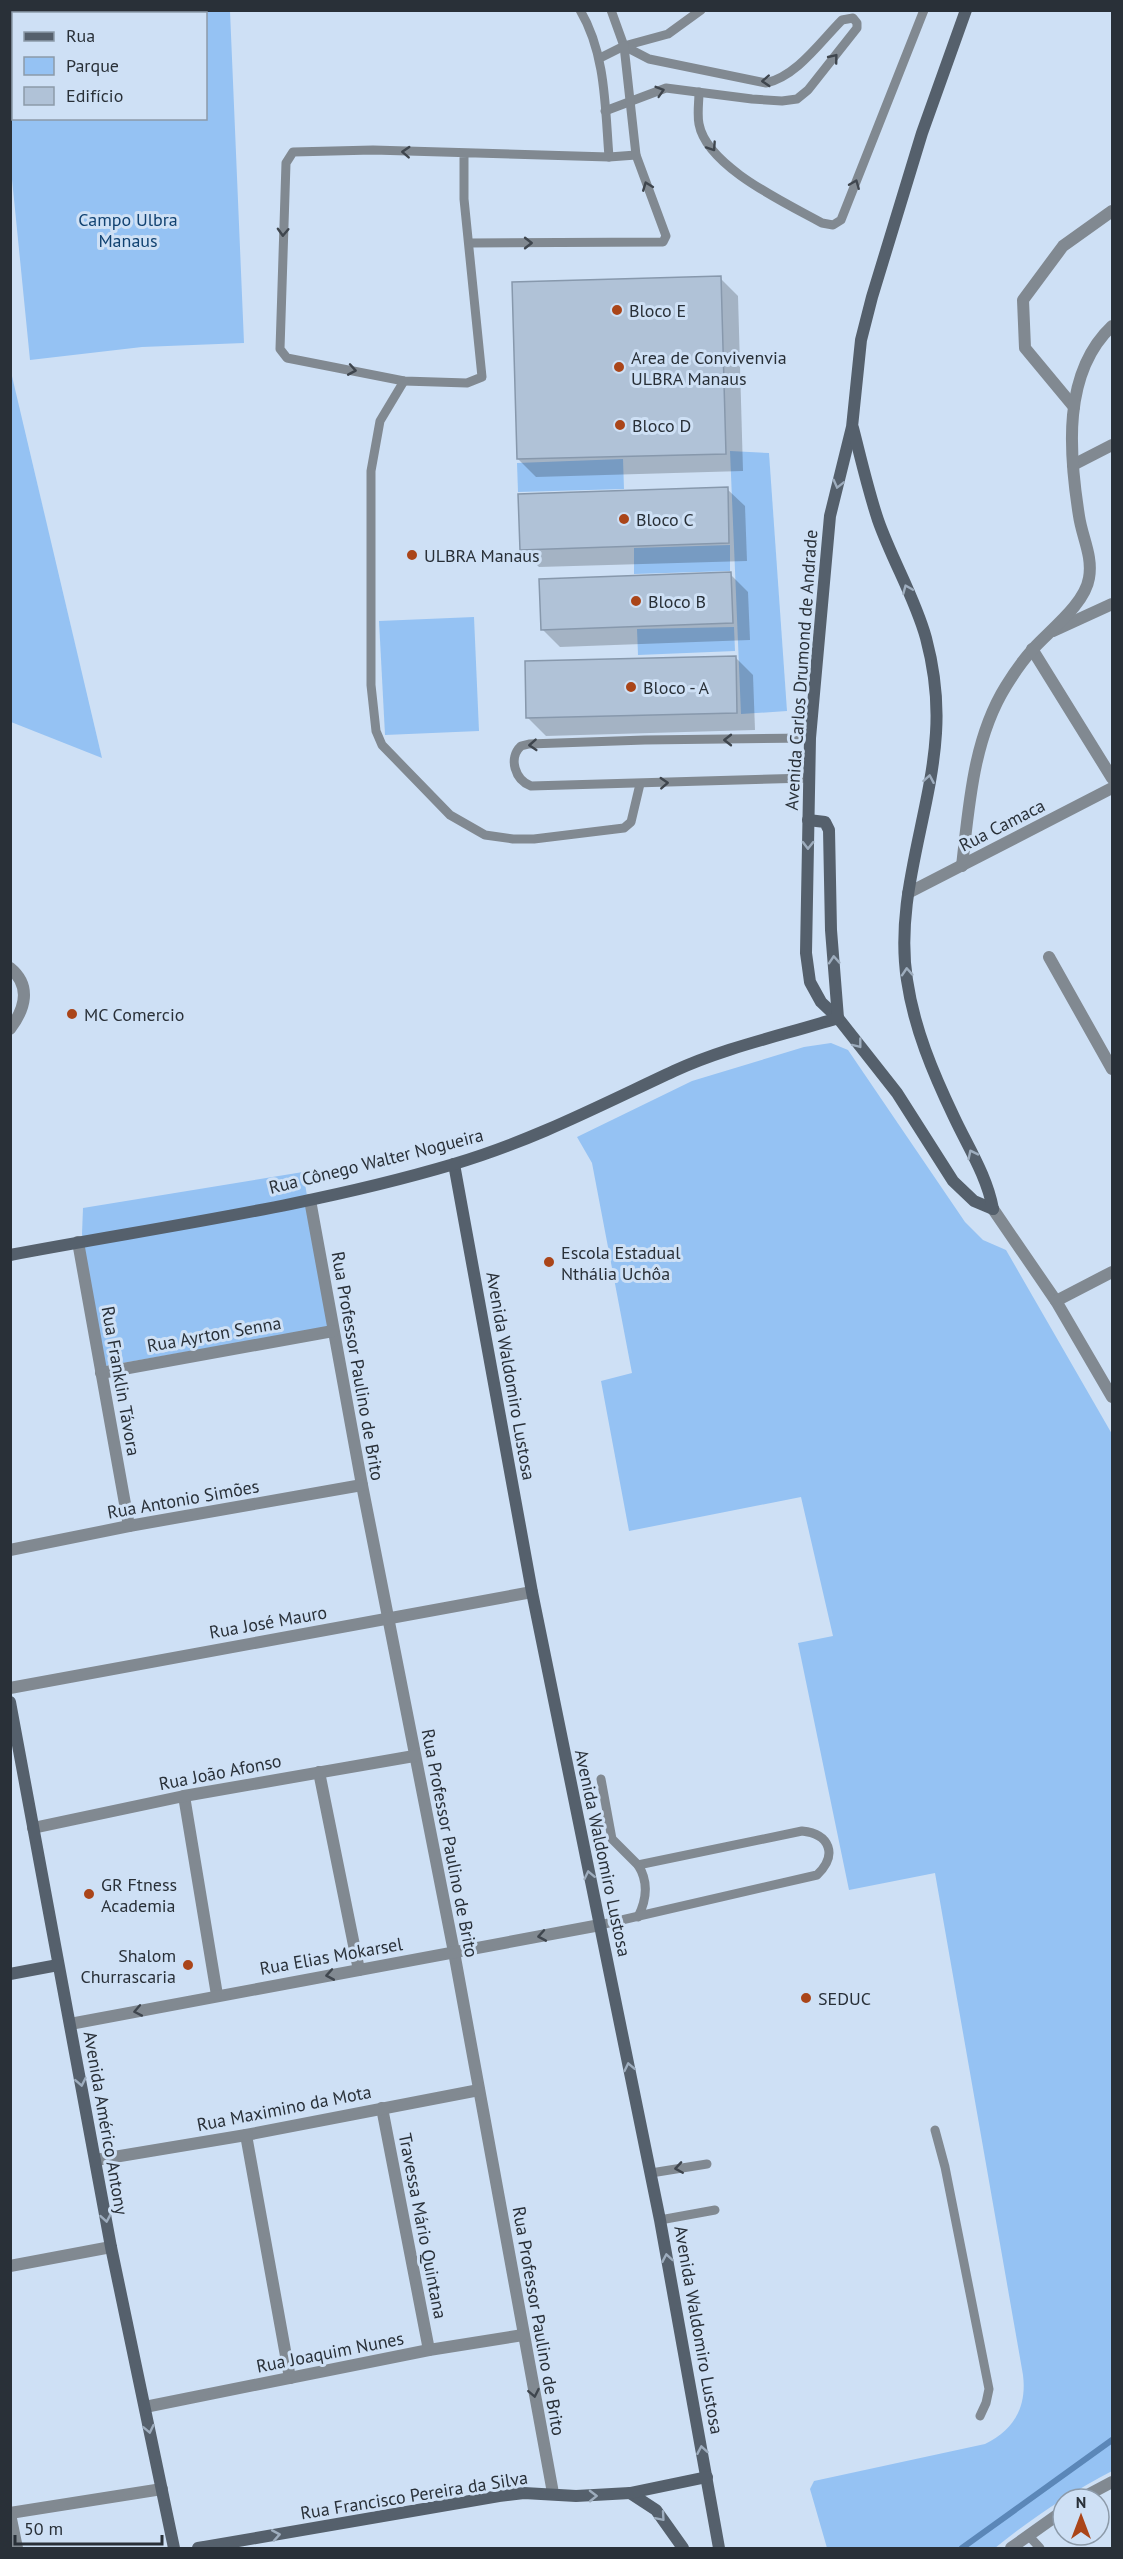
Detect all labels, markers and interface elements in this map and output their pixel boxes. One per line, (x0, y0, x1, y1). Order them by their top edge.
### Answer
legend (12, 12, 207, 120)
text: Rua (66, 24, 95, 47)
one-way arrow (827, 53, 838, 64)
text: Parque (66, 54, 119, 77)
one-way arrow (761, 75, 770, 88)
text: Edifício (66, 84, 123, 107)
one-way arrow (654, 86, 665, 98)
one-way arrow (705, 140, 716, 151)
one-way arrow (401, 145, 410, 158)
one-way arrow (848, 179, 860, 190)
one-way arrow (642, 182, 655, 192)
park label: Campo Ulbra Manaus (78, 208, 178, 252)
one-way arrow (277, 228, 290, 237)
one-way arrow (524, 237, 533, 249)
place label: Bloco E (629, 299, 686, 322)
marker: Bloco E (610, 303, 624, 317)
place label: Area de Convivenvia ULBRA Manaus (631, 346, 787, 390)
marker: Area de Convivenvia ULBRA Manaus (612, 360, 626, 374)
one-way arrow (347, 363, 357, 376)
place label: Bloco D (632, 414, 691, 437)
marker: Bloco D (613, 418, 627, 432)
one-way arrow (833, 479, 846, 489)
place label: Bloco C (636, 508, 694, 531)
marker: Bloco C (617, 512, 631, 526)
street label: Avenida Carlos Drumond de Andrade (780, 529, 822, 811)
place label: ULBRA Manaus (424, 544, 540, 567)
marker: ULBRA Manaus (405, 548, 419, 562)
one-way arrow (902, 585, 914, 596)
place label: Bloco B (648, 590, 706, 613)
marker: Bloco B (629, 594, 643, 608)
place label: Bloco - A (643, 676, 709, 699)
marker: Bloco - A (624, 680, 638, 694)
one-way arrow (723, 734, 732, 746)
one-way arrow (528, 738, 537, 751)
one-way arrow (922, 775, 935, 785)
one-way arrow (659, 777, 668, 790)
street label: Rua Camaca (955, 794, 1049, 856)
one-way arrow (801, 840, 814, 849)
one-way arrow (828, 955, 841, 964)
one-way arrow (900, 968, 913, 977)
place label: MC Comercio (84, 1003, 184, 1026)
marker: MC Comercio (65, 1007, 79, 1021)
one-way arrow (850, 1037, 861, 1048)
street label: Rua Cônego Walter Nogueira (266, 1123, 486, 1199)
one-way arrow (968, 1150, 980, 1161)
place label: Escola Estadual Nthália Uchôa (561, 1241, 681, 1285)
street label: Rua Professor Paulino de Brito (326, 1250, 390, 1482)
marker: Escola Estadual Nthália Uchôa (542, 1255, 556, 1269)
street label: Avenida Waldomiro Lustosa (481, 1270, 541, 1482)
street label: Rua Franklin Távora (97, 1304, 145, 1458)
street label: Rua Ayrton Senna (145, 1311, 283, 1357)
street label: Rua Antonio Simões (105, 1474, 261, 1524)
street label: Rua José Mauro (207, 1600, 329, 1644)
street label: Rua Professor Paulino de Brito (417, 1727, 483, 1959)
street label: Avenida Waldomiro Lustosa (570, 1747, 636, 1959)
street label: Rua João Afonso (157, 1749, 283, 1795)
one-way arrow (584, 1871, 597, 1881)
place label: GR Ftness Academia (101, 1873, 177, 1917)
marker: GR Ftness Academia (82, 1887, 96, 1901)
one-way arrow (537, 1929, 547, 1942)
street label: Rua Elias Mokarsel (258, 1932, 405, 1980)
place label: Shalom Churrascaria (81, 1944, 176, 1988)
marker: Shalom Churrascaria (181, 1958, 195, 1972)
one-way arrow (325, 1968, 335, 1981)
place label: SEDUC (818, 1987, 871, 2010)
marker: SEDUC (799, 1991, 813, 2005)
one-way arrow (133, 2004, 143, 2017)
street label: Avenida Américo Antony (79, 2029, 134, 2217)
one-way arrow (623, 2062, 636, 2072)
one-way arrow (74, 2077, 87, 2087)
street label: Rua Maximino da Mota (195, 2080, 373, 2136)
street label: Travessa Mário Quintana (394, 2131, 452, 2321)
one-way arrow (674, 2162, 684, 2174)
street label: Rua Professor Paulino de Brito (507, 2205, 571, 2437)
one-way arrow (99, 2213, 111, 2222)
street label: Avenida Waldomiro Lustosa (669, 2224, 729, 2436)
one-way arrow (661, 2253, 674, 2263)
street label: Rua Joaquim Nunes (254, 2326, 406, 2378)
one-way arrow (527, 2388, 539, 2397)
one-way arrow (142, 2424, 155, 2434)
one-way arrow (696, 2445, 709, 2455)
street label: Rua Francisco Pereira da Silva (299, 2466, 529, 2524)
north arrow (1051, 2487, 1111, 2547)
one-way arrow (589, 2490, 598, 2502)
text: N (1076, 2492, 1086, 2512)
scale bar (15, 2508, 162, 2546)
one-way arrow (654, 2510, 665, 2521)
text: 50 m (24, 2517, 63, 2540)
one-way arrow (271, 2529, 281, 2542)

